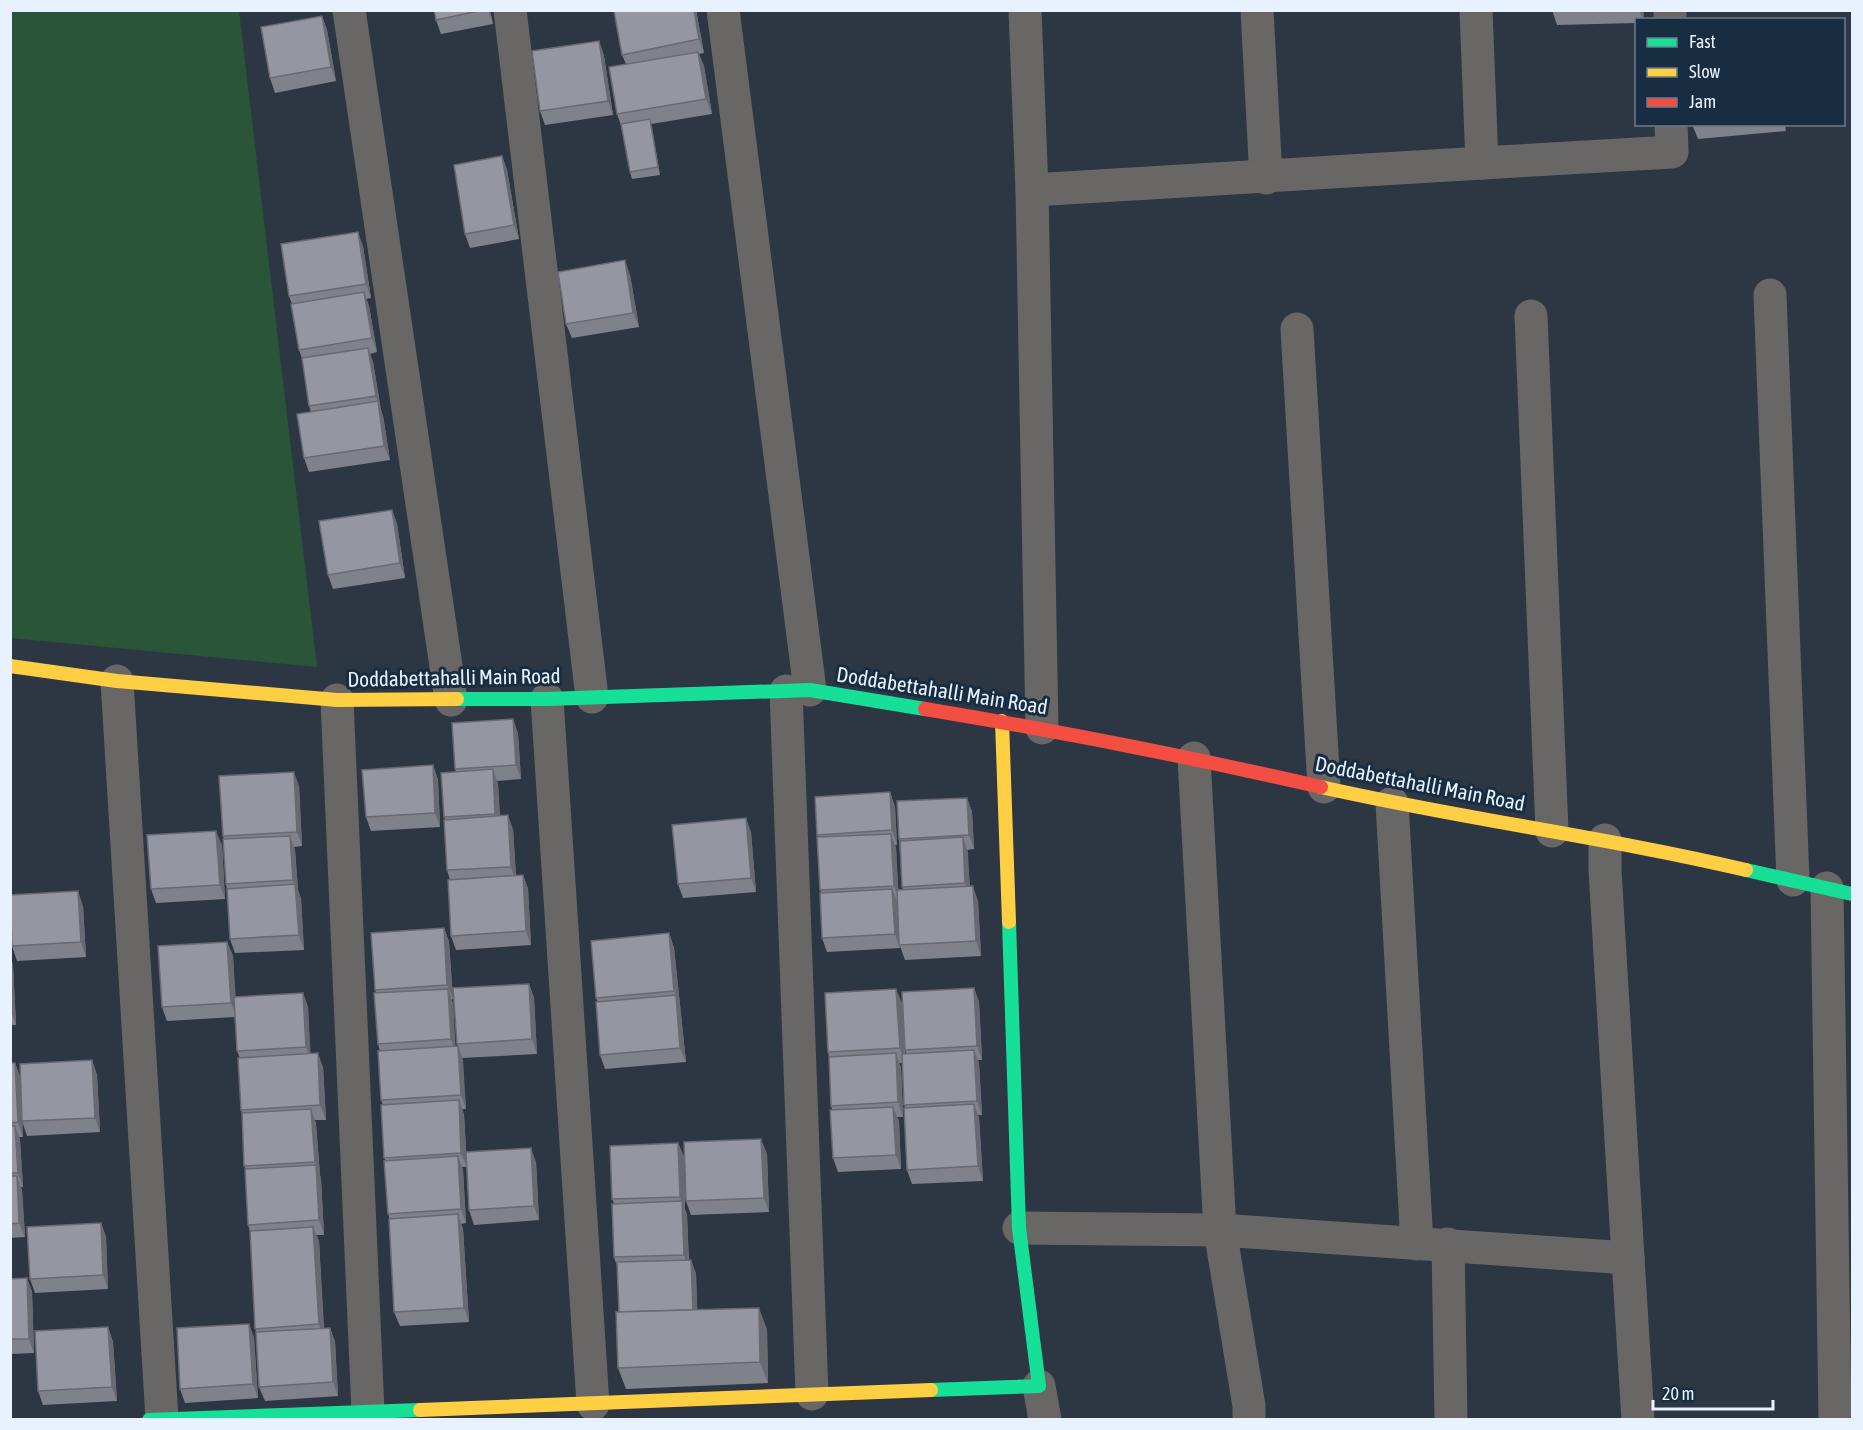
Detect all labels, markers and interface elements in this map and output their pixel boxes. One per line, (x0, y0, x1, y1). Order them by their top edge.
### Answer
legend (1635, 18, 1845, 126)
text: Fast (1689, 31, 1716, 52)
text: Slow (1689, 61, 1720, 82)
text: Jam (1689, 91, 1716, 112)
street label: Doddabettahalli Main Road (835, 661, 1049, 719)
street label: Doddabettahalli Main Road (347, 663, 561, 691)
street label: Doddabettahalli Main Road (1313, 751, 1527, 815)
scale bar (1653, 1373, 1773, 1411)
text: 20 m (1662, 1383, 1694, 1404)

